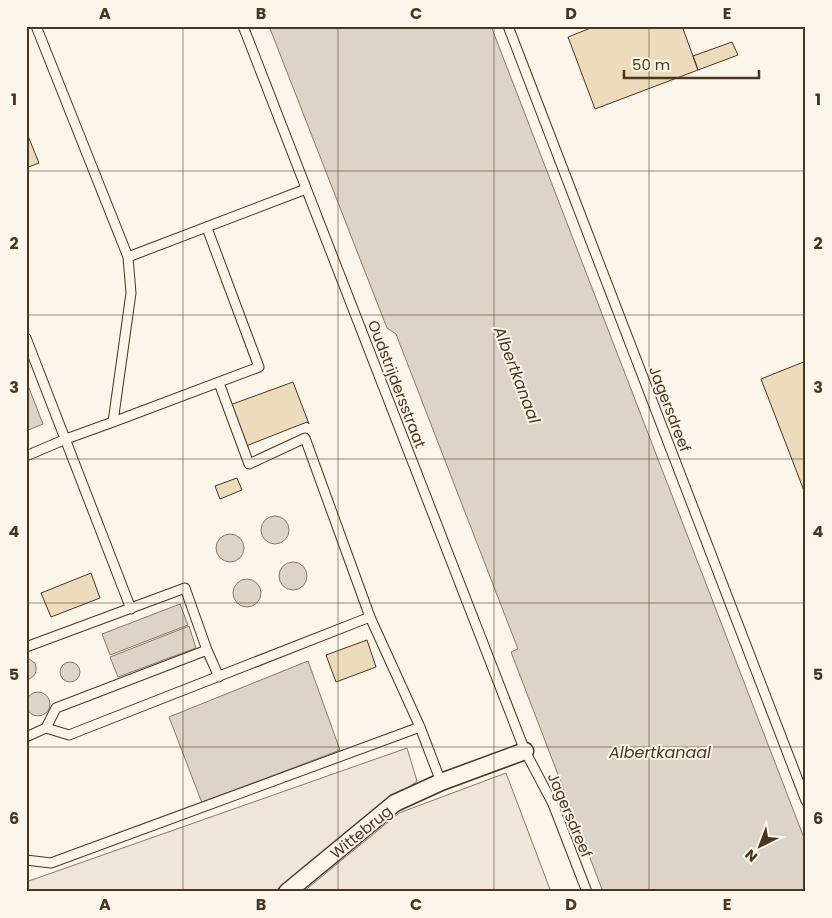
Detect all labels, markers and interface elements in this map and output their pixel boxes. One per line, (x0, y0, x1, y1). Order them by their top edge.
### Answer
text: A (99, 2, 111, 25)
text: B (256, 2, 266, 25)
text: C (410, 2, 422, 25)
text: D (565, 2, 577, 25)
text: E (723, 2, 731, 25)
scale bar (624, 48, 760, 80)
text: 50 m (632, 54, 670, 75)
text: 1 (11, 88, 17, 111)
text: 1 (815, 88, 821, 111)
text: 2 (9, 232, 19, 255)
text: 2 (813, 232, 823, 255)
street label: Oudstrijdersstraat (363, 317, 431, 451)
water label: Albertkanaal (488, 322, 546, 427)
street label: Jagersdreef (644, 363, 696, 455)
text: 3 (9, 376, 19, 399)
text: 3 (813, 376, 823, 399)
text: 4 (9, 520, 20, 543)
text: 4 (813, 520, 824, 543)
text: 5 (9, 663, 19, 686)
text: 5 (813, 663, 823, 686)
water label: Albertkanaal (608, 741, 711, 764)
street label: Jagersdreef (543, 769, 597, 861)
street label: Wittebrug (326, 801, 396, 863)
text: 6 (9, 807, 19, 830)
text: 6 (813, 807, 823, 830)
north arrow (734, 820, 784, 870)
text: N (741, 845, 762, 867)
text: A (99, 893, 111, 916)
text: B (256, 893, 266, 916)
text: C (410, 893, 422, 916)
text: D (565, 893, 577, 916)
text: E (723, 893, 731, 916)

